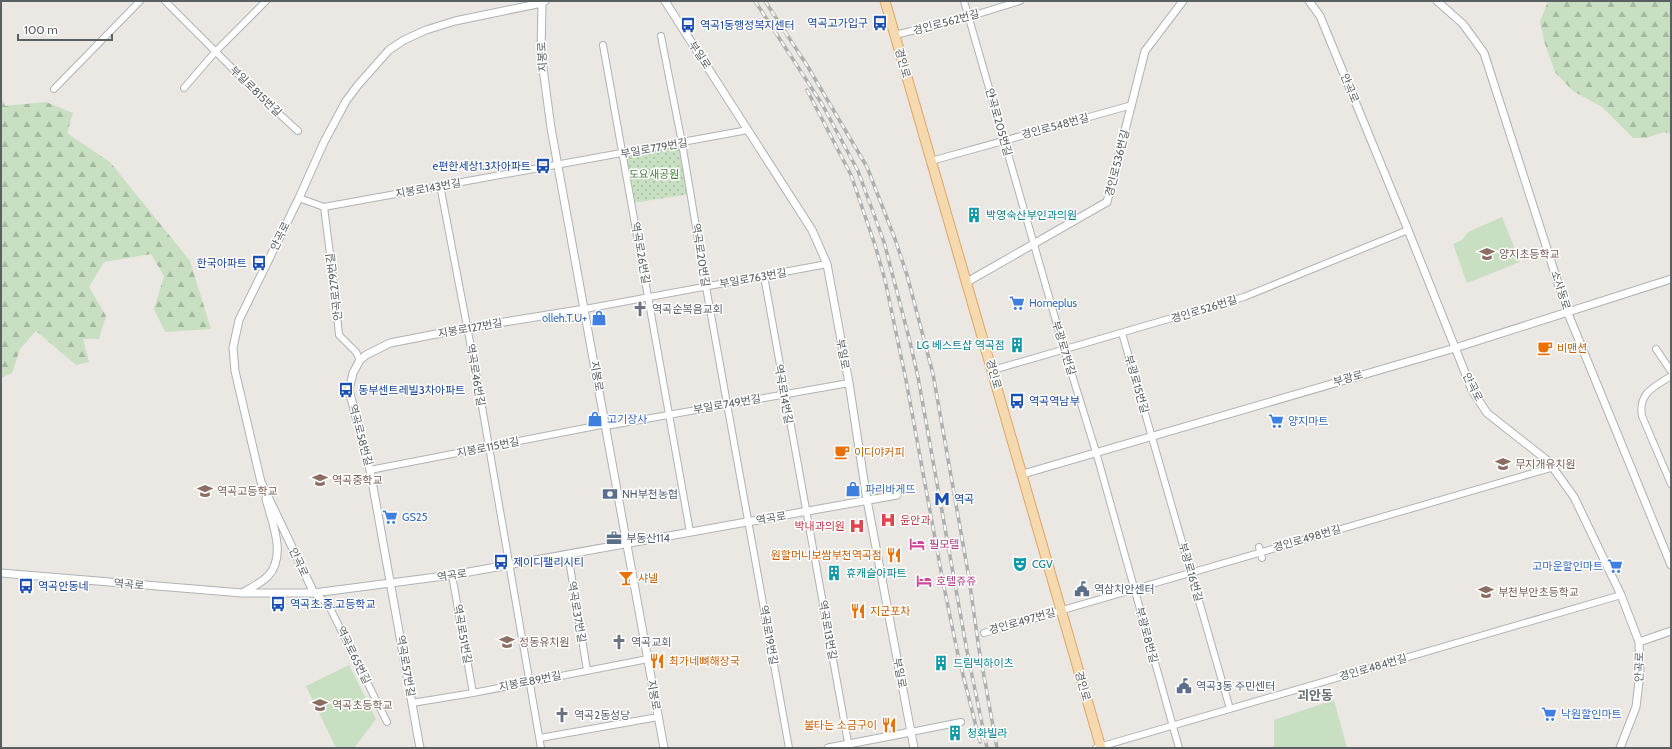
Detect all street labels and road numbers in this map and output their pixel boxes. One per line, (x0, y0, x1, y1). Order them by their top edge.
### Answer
street label: 경인로562번길 (911, 6, 981, 38)
street label: 부일로 (686, 38, 714, 72)
street label: 지봉로 (534, 41, 550, 73)
street label: 경인로 (892, 46, 914, 80)
street label: 부일로815번길 (227, 63, 285, 119)
street label: 안곡로 (1338, 71, 1362, 105)
street label: 안곡로205번길 (983, 86, 1015, 158)
street label: 경인로548번길 (1020, 110, 1090, 142)
street label: 경인로536번길 (1102, 128, 1132, 198)
street label: 부일로779번길 (619, 135, 689, 161)
street label: 지봉로143번길 (394, 175, 462, 201)
street label: 안곡로 (267, 219, 293, 253)
street label: 역곡로26번길 (629, 221, 653, 285)
street label: 역곡로20번길 (689, 222, 713, 288)
street label: 안곡로279번길 (323, 252, 345, 322)
street label: 부일로763번길 (718, 265, 788, 291)
street label: 소사동로 (1548, 269, 1574, 311)
street label: 경인로526번길 (1169, 292, 1239, 326)
street label: 지봉로127번길 (437, 315, 503, 341)
street label: 부광로7번길 (1049, 319, 1079, 377)
street label: 부일로 (833, 338, 853, 370)
street label: 역곡로46번길 (464, 343, 488, 407)
street label: 부광로15번길 (1122, 353, 1152, 415)
street label: 경인로 (983, 357, 1005, 391)
street label: 지봉로 (587, 360, 607, 392)
street label: 역곡로14번길 (772, 363, 796, 425)
street label: 부광로 (1331, 367, 1365, 389)
street label: 안곡로 (1460, 370, 1486, 404)
street label: 부일로749번길 (692, 391, 762, 417)
street label: 역곡로58번길 (346, 403, 376, 467)
street label: 지봉로115번길 (455, 434, 521, 460)
street label: 역곡로 (755, 508, 787, 528)
street label: 경인로498번길 (1271, 522, 1343, 554)
street label: 부광로16번길 (1176, 541, 1206, 603)
street label: 안곡로 (286, 545, 312, 579)
street label: 역곡로 (436, 566, 468, 584)
street label: 역곡로 (113, 576, 145, 592)
street label: 역곡로37번길 (565, 580, 589, 644)
street label: 역곡로13번길 (816, 599, 840, 661)
street label: 역곡로51번길 (451, 603, 475, 665)
street label: 역곡로19번길 (757, 604, 781, 666)
street label: 경인로497번길 (987, 605, 1057, 637)
street label: 부광로8번길 (1133, 606, 1161, 664)
street label: 역곡로65번길 (334, 624, 374, 686)
street label: 역곡로57번길 (394, 634, 418, 698)
street label: 경인로484번길 (1337, 651, 1409, 683)
street label: 안곡로 (1632, 652, 1646, 682)
street label: 부일로 (890, 657, 910, 689)
street label: 지봉로89번길 (497, 668, 563, 694)
street label: 경인로 (1072, 669, 1094, 703)
street label: 지봉로 (644, 679, 664, 711)

